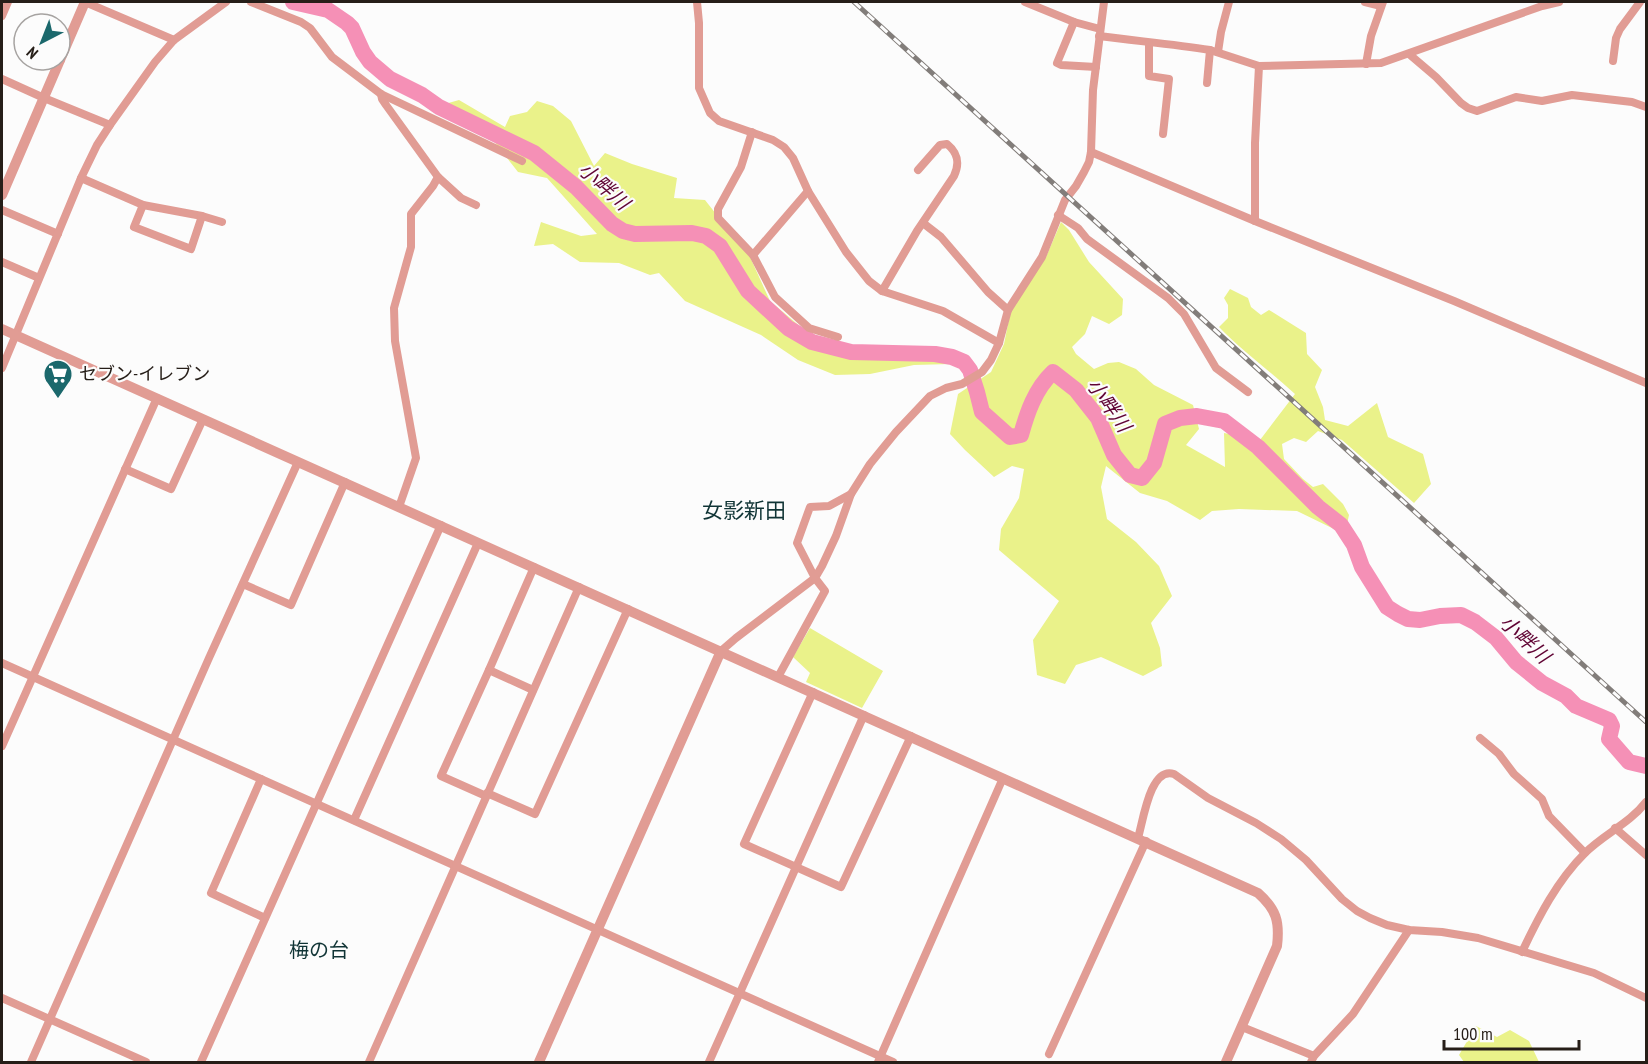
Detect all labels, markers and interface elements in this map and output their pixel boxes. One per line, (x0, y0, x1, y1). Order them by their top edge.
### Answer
north arrow (12, 12, 72, 72)
text: N (22, 43, 42, 63)
water label: 小畔川 (573, 156, 636, 217)
supermarket icon: セブン-イレブン (42, 358, 74, 400)
place label: セブン-イレブン (79, 362, 210, 385)
water label: 小畔川 (1081, 373, 1138, 439)
district label: 女影新田 (702, 497, 786, 524)
water label: 小畔川 (1494, 609, 1557, 670)
district label: 梅の台 (289, 937, 349, 963)
scale bar (1444, 1013, 1579, 1051)
text: 100 m (1453, 1022, 1493, 1045)

